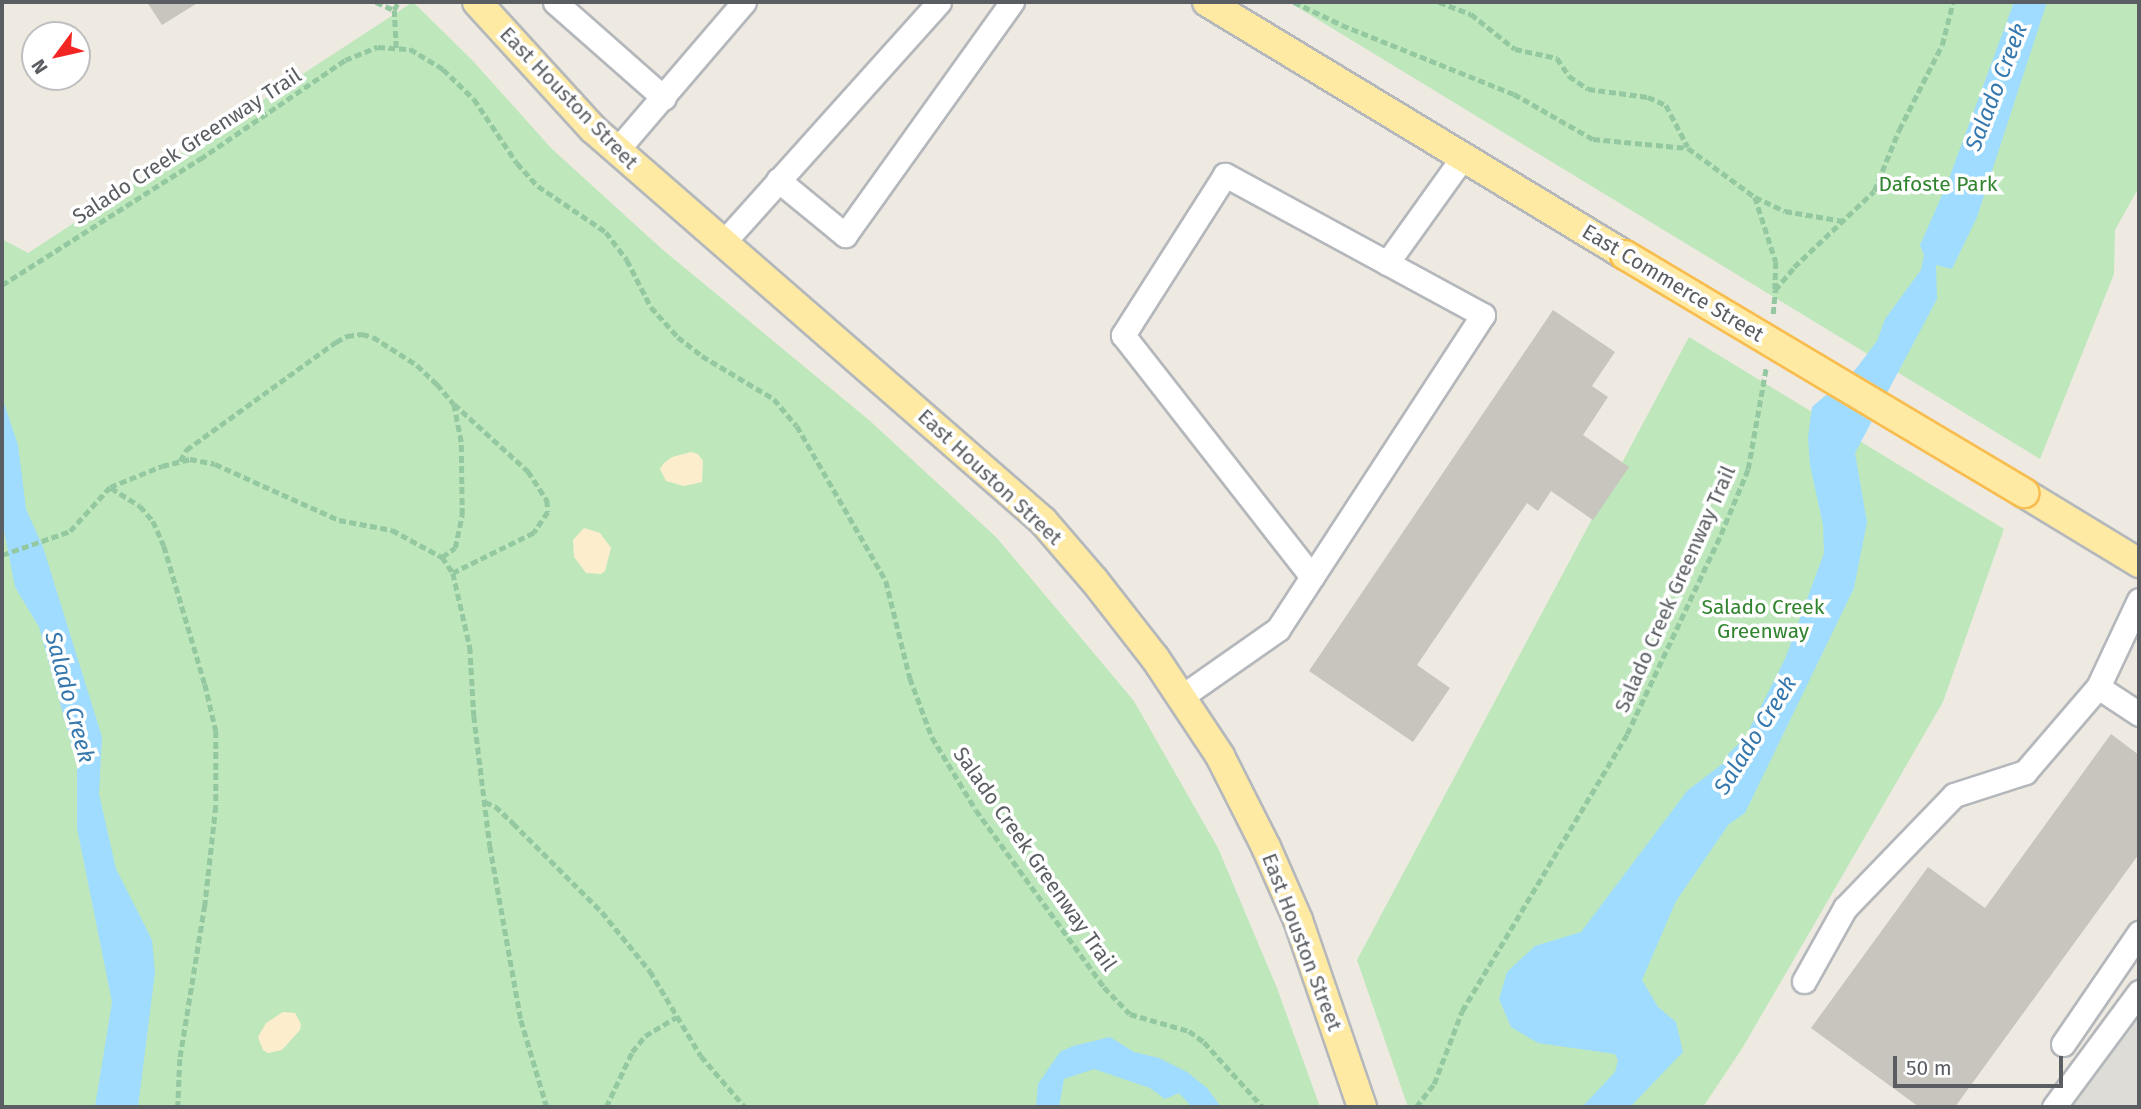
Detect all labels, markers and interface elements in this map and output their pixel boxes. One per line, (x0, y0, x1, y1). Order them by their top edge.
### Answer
water label: Salado Creek (1959, 19, 2033, 155)
north arrow (21, 21, 91, 91)
street label: East Houston Street (495, 22, 643, 174)
text: N (27, 55, 53, 78)
street label: Salado Creek Greenway Trail (68, 63, 306, 229)
park label: Dafoste Park (1878, 171, 1998, 197)
street label: East Commerce Street (1578, 219, 1768, 347)
street label: East Houston Street (913, 404, 1067, 550)
street label: Salado Creek Greenway Trail (1609, 462, 1741, 716)
park label: Salado Creek Greenway (1701, 594, 1825, 644)
water label: Salado Creek (39, 628, 101, 766)
water label: Salado Creek (1708, 671, 1802, 799)
street label: Salado Creek Greenway Trail (948, 742, 1122, 976)
street label: East Houston Street (1257, 850, 1347, 1034)
scale bar (1896, 1042, 2066, 1086)
text: 50 m (1906, 1055, 1952, 1081)

